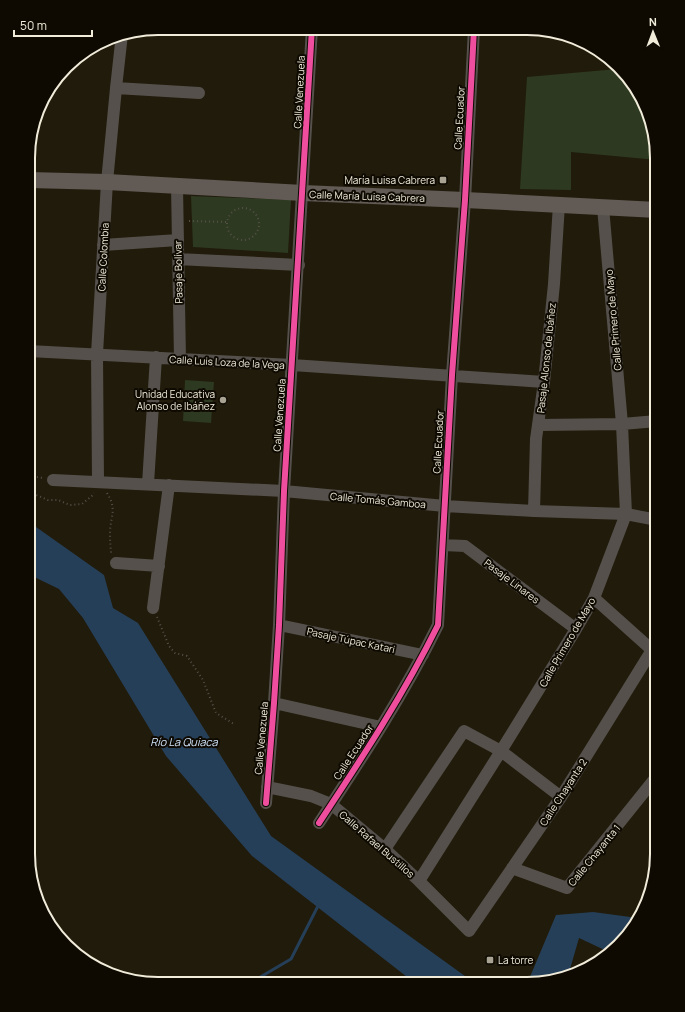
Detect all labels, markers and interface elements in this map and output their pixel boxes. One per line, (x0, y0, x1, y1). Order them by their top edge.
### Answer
scale bar (14, 12, 92, 38)
north arrow (633, 12, 673, 52)
text: N (649, 14, 657, 29)
text: 50 m (20, 17, 47, 34)
street label: Calle Venezuela (290, 55, 308, 129)
street label: Calle Ecuador (450, 86, 468, 150)
place label: María Luisa Cabrera (344, 173, 435, 187)
marker: María Luisa Cabrera (438, 175, 448, 185)
street label: Calle María Luisa Cabrera (309, 187, 425, 205)
street label: Calle Colombia (94, 222, 112, 292)
street label: Pasaje Bolívar (170, 240, 186, 304)
street label: Calle Primero de Mayo (602, 269, 624, 371)
street label: Pasaje Alonso de Ibáñez (533, 302, 559, 414)
street label: Calle Luis Loza de la Vega (169, 352, 285, 372)
street label: Calle Venezuela (269, 378, 289, 452)
place label: Unidad Educativa Alonso de Ibáñez (135, 387, 215, 413)
marker: Unidad Educativa Alonso de Ibáñez (218, 395, 228, 405)
street label: Calle Ecuador (429, 410, 447, 474)
street label: Calle Tomás Gamboa (330, 489, 426, 511)
street label: Pasaje Linares (481, 556, 543, 606)
street label: Calle Primero de Mayo (536, 595, 598, 689)
street label: Pasaje Túpac Katari (306, 624, 396, 656)
street label: Calle Venezuela (251, 701, 271, 775)
street label: Calle Ecuador (330, 721, 376, 782)
water label: Río La Quiaca (150, 734, 219, 749)
street label: Calle Chayanta 2 (536, 755, 590, 828)
street label: Calle Rafael Bustillos (336, 807, 418, 881)
street label: Calle Chayanta 1 (565, 821, 623, 889)
place label: La torre (498, 953, 533, 967)
marker: La torre (485, 955, 495, 965)

